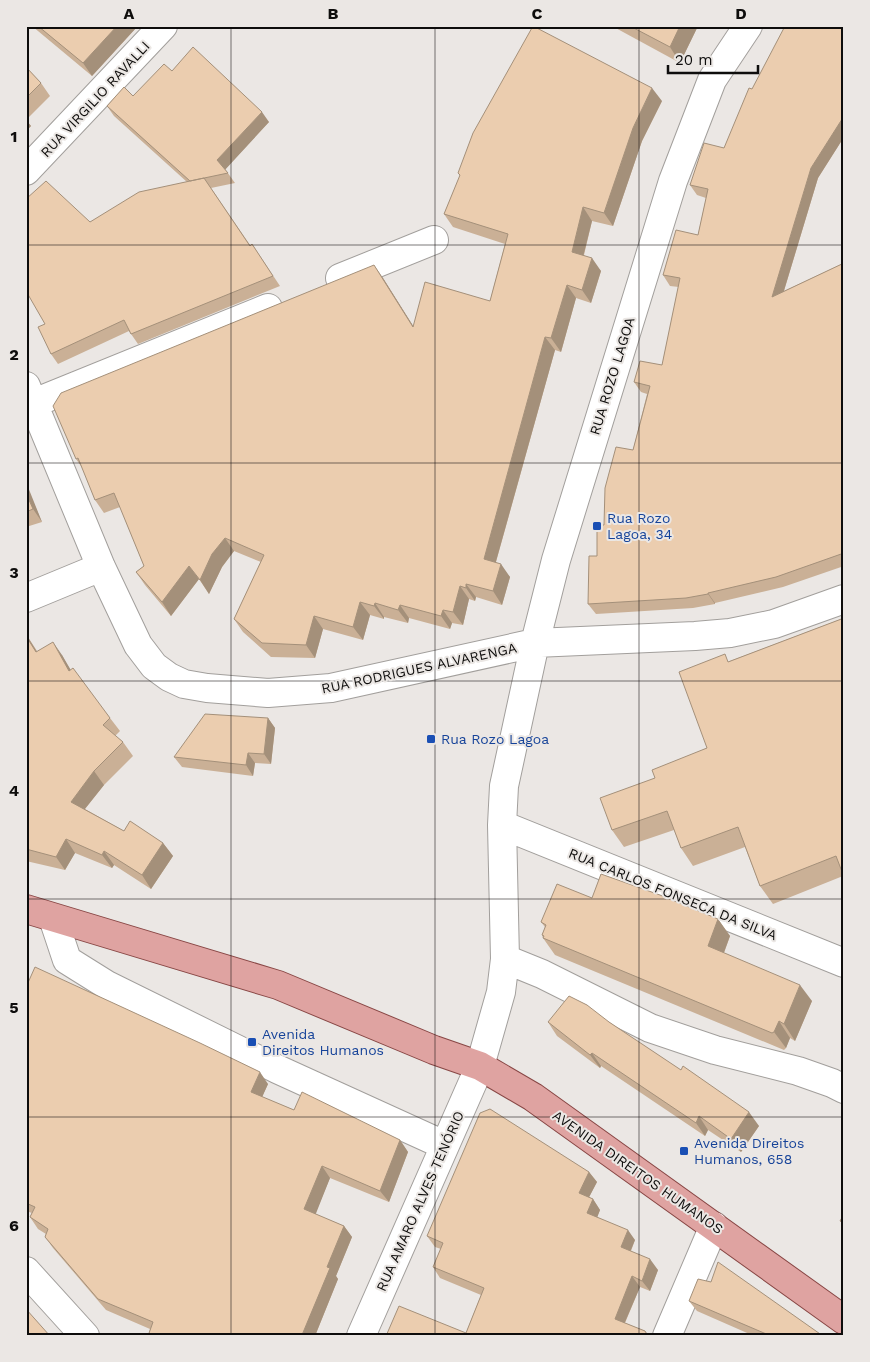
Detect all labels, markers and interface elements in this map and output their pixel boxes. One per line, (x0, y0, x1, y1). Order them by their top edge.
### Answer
text: A (124, 4, 135, 23)
text: B (328, 4, 339, 23)
text: C (532, 4, 543, 23)
text: D (735, 4, 747, 23)
street label: RUA VIRGILIO RAVALLI (37, 38, 153, 160)
scale bar (668, 42, 758, 74)
text: 20 m (675, 51, 713, 69)
text: 1 (11, 127, 17, 146)
street label: RUA ROZO LAGOA (586, 315, 638, 437)
text: 2 (9, 345, 19, 364)
place label: Rua Rozo Lagoa, 34 (607, 510, 672, 542)
marker: Rua Rozo Lagoa, 34 (591, 520, 603, 532)
text: 3 (9, 563, 19, 582)
street label: RUA RODRIGUES ALVARENGA (320, 639, 518, 697)
place label: Rua Rozo Lagoa (441, 731, 549, 747)
marker: Rua Rozo Lagoa (425, 733, 437, 745)
text: 4 (9, 781, 19, 800)
street label: RUA CARLOS FONSECA DA SILVA (566, 845, 780, 943)
text: 5 (9, 998, 19, 1017)
place label: Avenida Direitos Humanos (262, 1026, 384, 1058)
marker: Avenida Direitos Humanos (246, 1036, 258, 1048)
street label: AVENIDA DIREITOS HUMANOS (550, 1107, 726, 1237)
street label: RUA AMARO ALVES TENÓRIO (373, 1108, 467, 1294)
place label: Avenida Direitos Humanos, 658 (694, 1135, 804, 1167)
marker: Avenida Direitos Humanos, 658 (678, 1145, 690, 1157)
text: 6 (9, 1216, 19, 1235)

